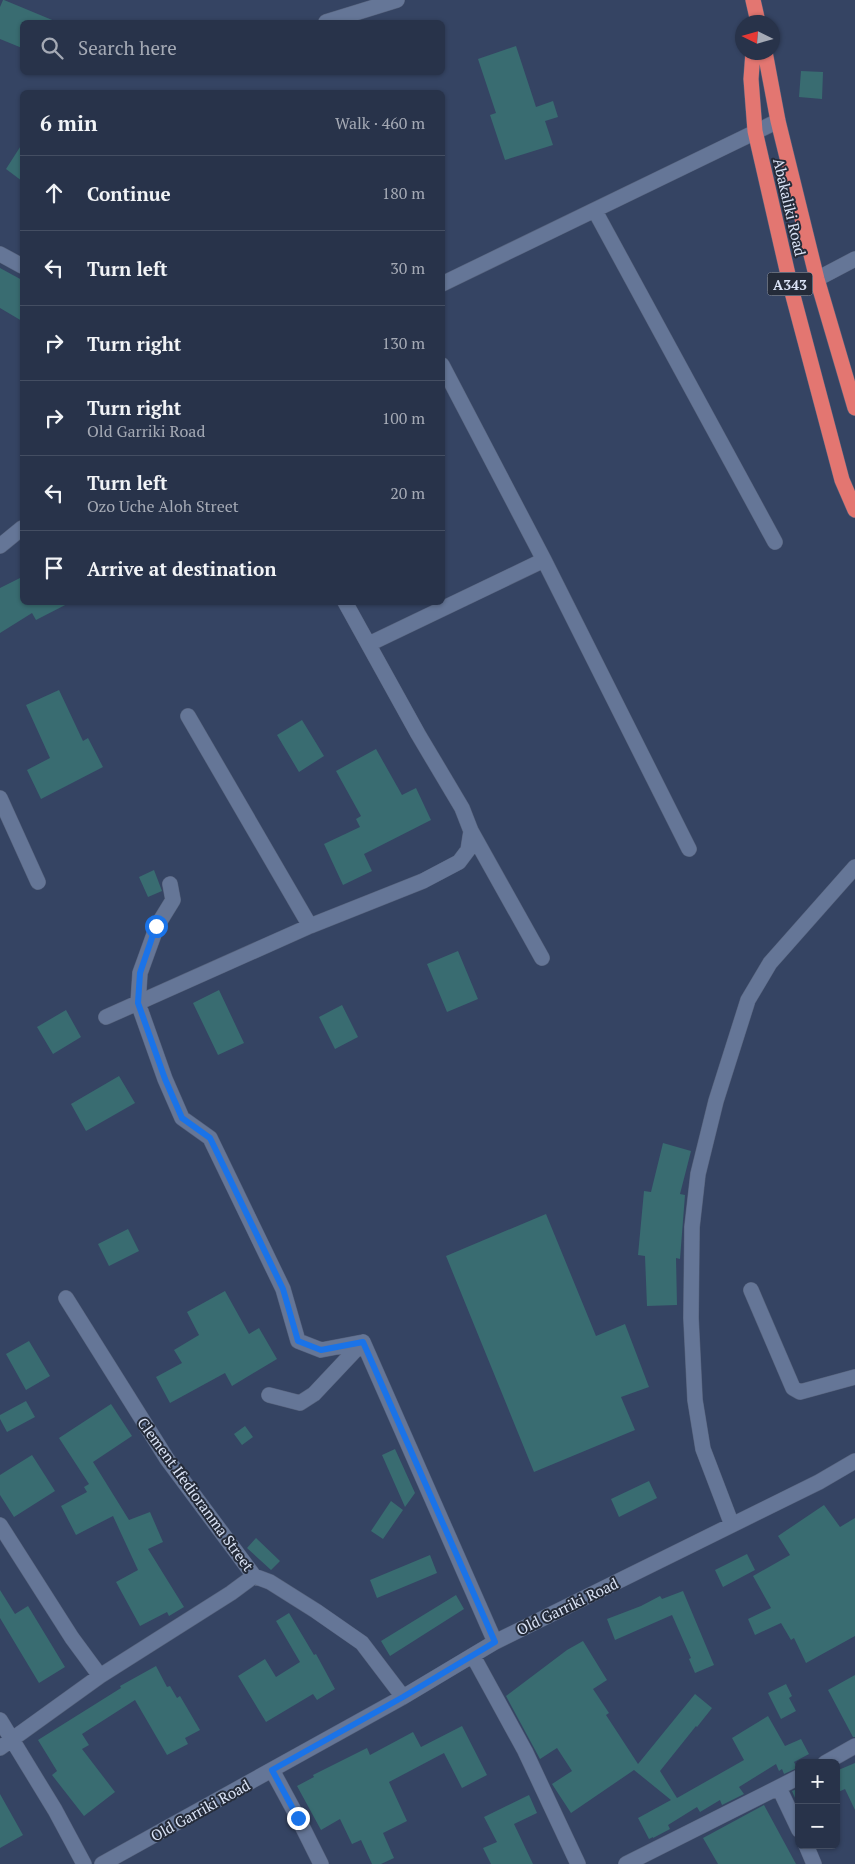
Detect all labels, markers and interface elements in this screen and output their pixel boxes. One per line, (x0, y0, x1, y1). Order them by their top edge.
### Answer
north arrow (735, 15, 780, 60)
search box (20, 20, 445, 75)
icon: search (38, 34, 66, 62)
text: Search here (78, 35, 177, 60)
text: 6 min (40, 109, 97, 137)
text: Walk · 460 m (335, 112, 425, 134)
street label: Abakaliki Road (769, 156, 811, 258)
icon: ahead (40, 179, 68, 207)
text: Continue (87, 181, 171, 206)
text: 180 m (382, 182, 425, 204)
icon: left (40, 254, 68, 282)
text: Turn left (87, 256, 168, 281)
text: 30 m (390, 257, 425, 279)
road number: A343 (768, 272, 812, 296)
icon: right (40, 329, 68, 357)
text: Turn right (87, 331, 181, 356)
text: 130 m (382, 332, 425, 354)
text: Turn right (87, 395, 181, 420)
icon: right (40, 404, 68, 432)
text: 100 m (382, 407, 425, 429)
text: Old Garriki Road (87, 420, 205, 442)
text: Turn left (87, 470, 168, 495)
icon: left (40, 479, 68, 507)
text: 20 m (390, 482, 425, 504)
text: Ozo Uche Aloh Street (87, 495, 239, 517)
icon: arrive (40, 554, 68, 582)
text: Arrive at destination (87, 556, 276, 581)
route start (145, 915, 168, 938)
street label: Clement Ifedioranma Street (133, 1413, 259, 1575)
street label: Old Garriki Road (513, 1573, 621, 1639)
map controls (795, 1759, 840, 1849)
button: + (795, 1759, 840, 1804)
street label: Old Garriki Road (147, 1774, 253, 1846)
button: − (795, 1804, 840, 1849)
route end (287, 1807, 310, 1830)

